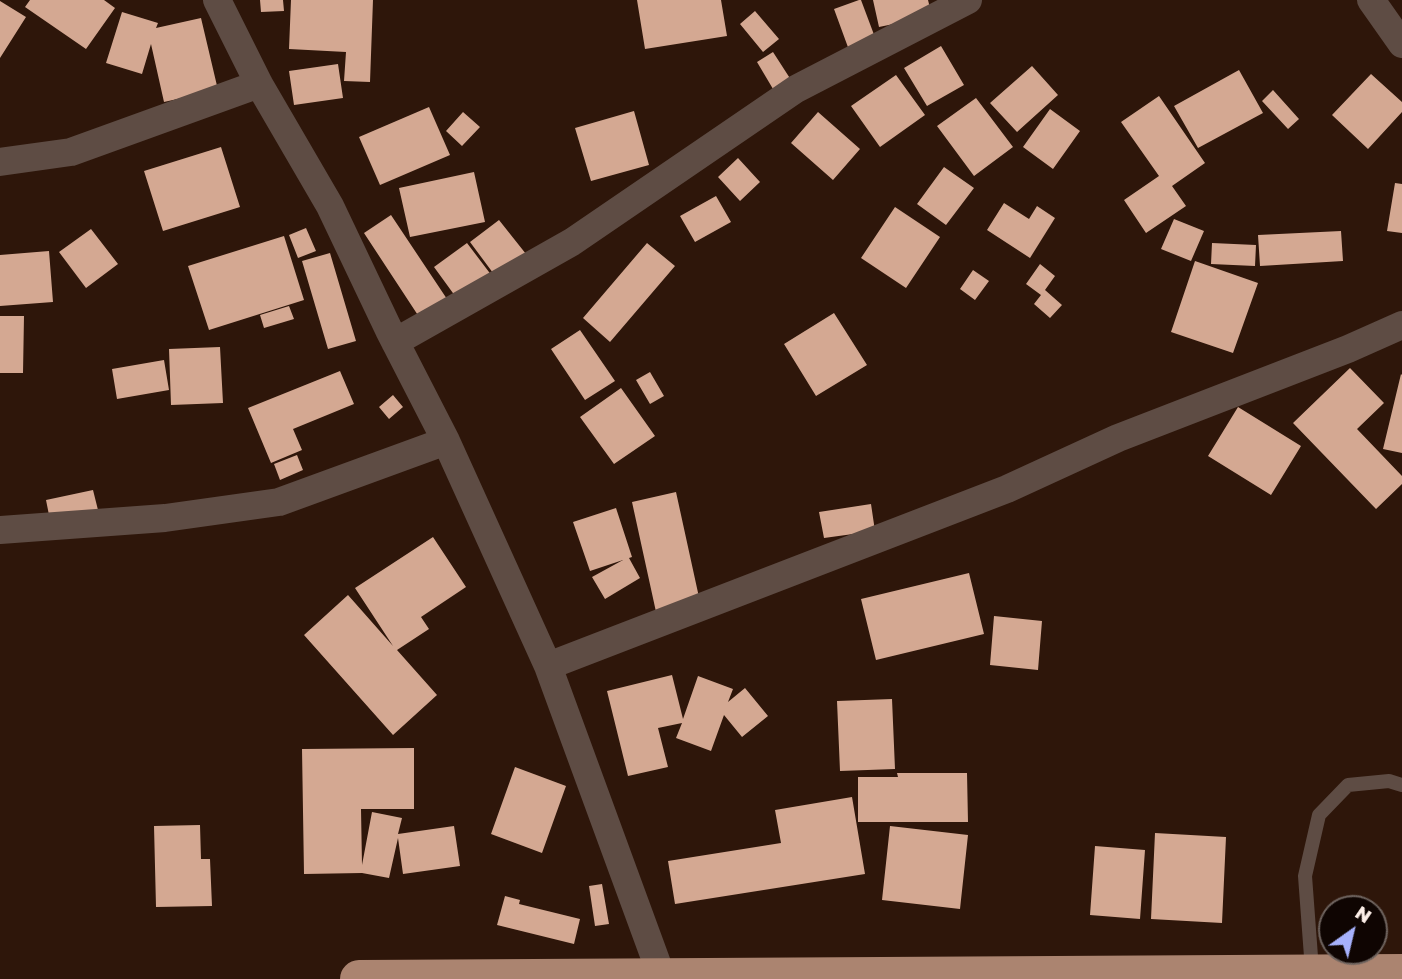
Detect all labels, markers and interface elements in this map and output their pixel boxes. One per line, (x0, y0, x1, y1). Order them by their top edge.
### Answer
north arrow (1318, 895, 1388, 965)
text: N (1351, 900, 1376, 927)

